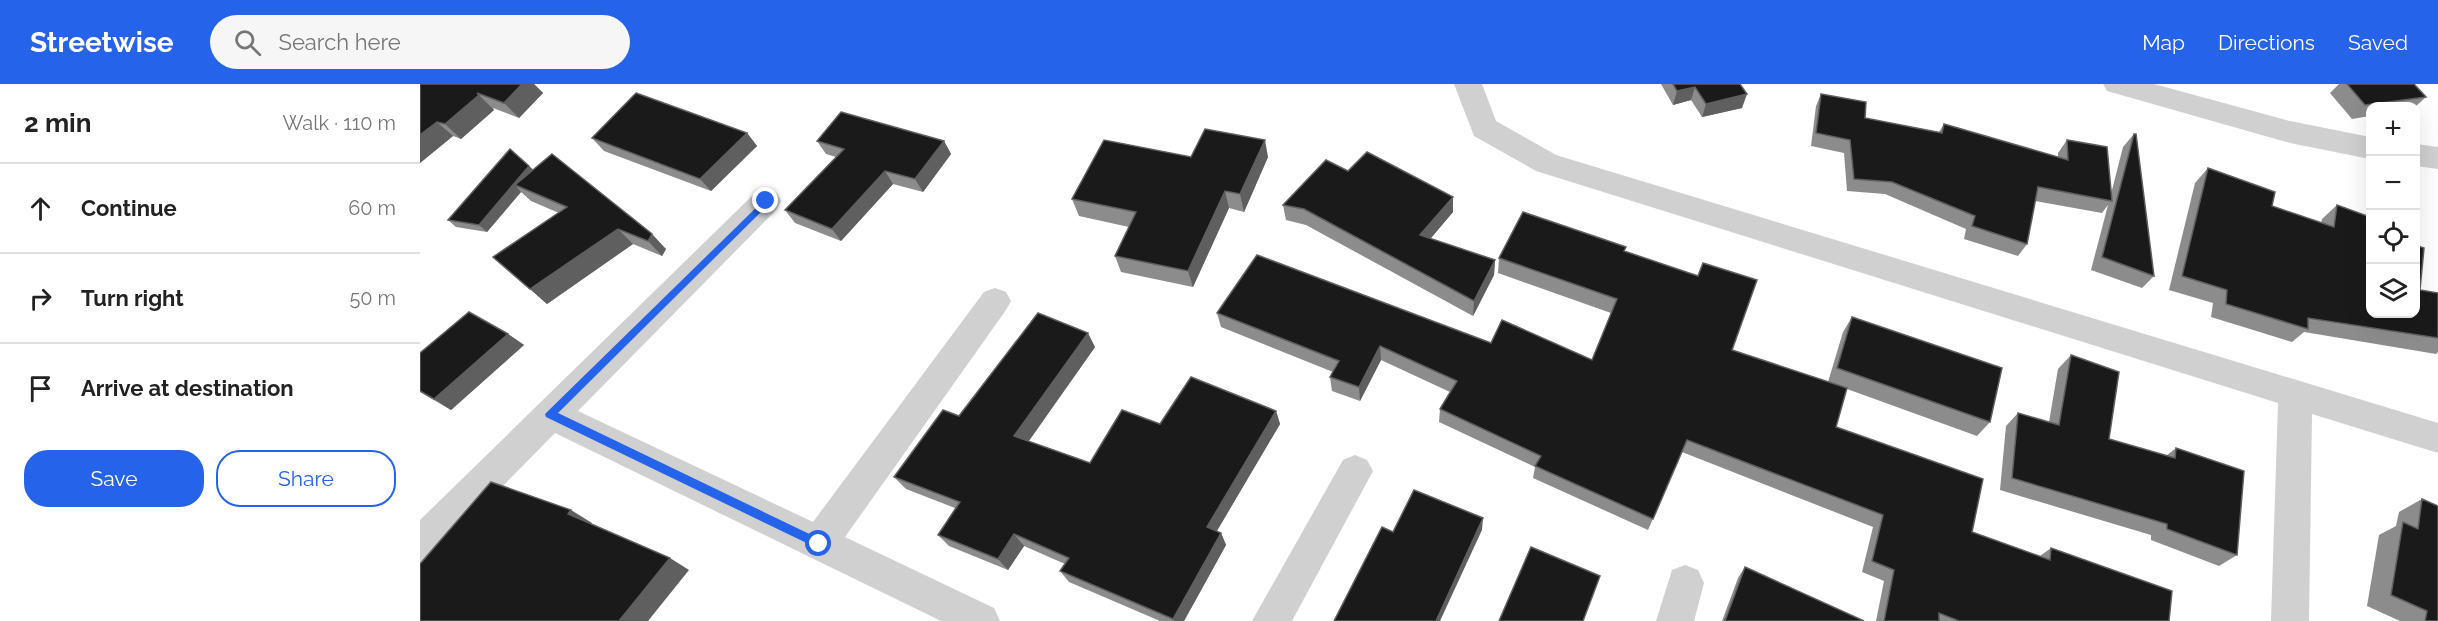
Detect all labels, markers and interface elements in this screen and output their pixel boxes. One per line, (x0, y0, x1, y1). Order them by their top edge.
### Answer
search box (210, 15, 630, 69)
text: Streetwise (30, 26, 174, 59)
icon: search (231, 26, 264, 59)
text: Search here (279, 29, 401, 55)
text: Map (2142, 30, 2185, 55)
text: Directions (2218, 30, 2315, 55)
text: Saved (2348, 30, 2408, 55)
map controls (2366, 102, 2420, 318)
button: + (2366, 102, 2420, 156)
text: 2 min (24, 108, 91, 138)
text: Walk · 110 m (282, 111, 396, 135)
button: − (2366, 156, 2420, 210)
route end (752, 187, 778, 213)
icon: ahead (24, 192, 57, 225)
text: Continue (81, 195, 177, 221)
text: 60 m (348, 196, 396, 220)
button: locate (2366, 210, 2420, 264)
button: layers (2366, 264, 2420, 318)
icon: right (24, 282, 57, 315)
text: Turn right (81, 285, 184, 311)
text: 50 m (349, 286, 396, 310)
icon: arrive (24, 372, 57, 405)
text: Arrive at destination (81, 375, 294, 401)
button: Save (24, 450, 204, 507)
button: Share (216, 450, 396, 507)
route start (805, 530, 831, 556)

